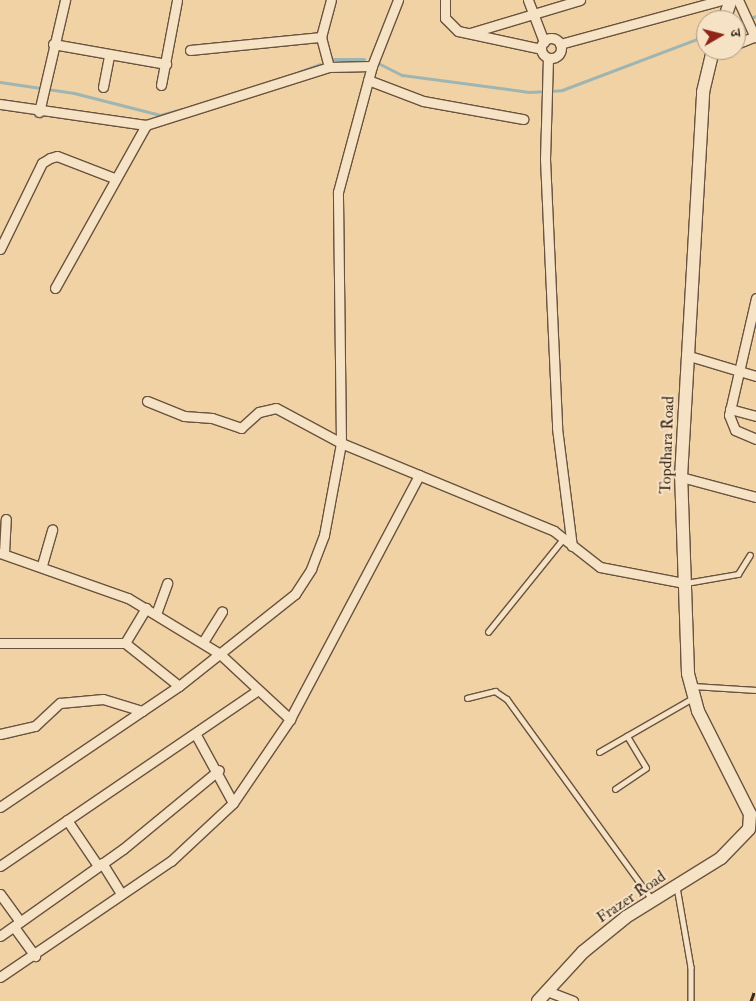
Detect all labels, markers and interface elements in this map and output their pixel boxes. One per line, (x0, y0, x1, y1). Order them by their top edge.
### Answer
north arrow (696, 10, 746, 60)
text: उ (726, 28, 744, 38)
street label: Topdhara Road (656, 396, 678, 494)
street label: Frazer Road (593, 867, 669, 927)

